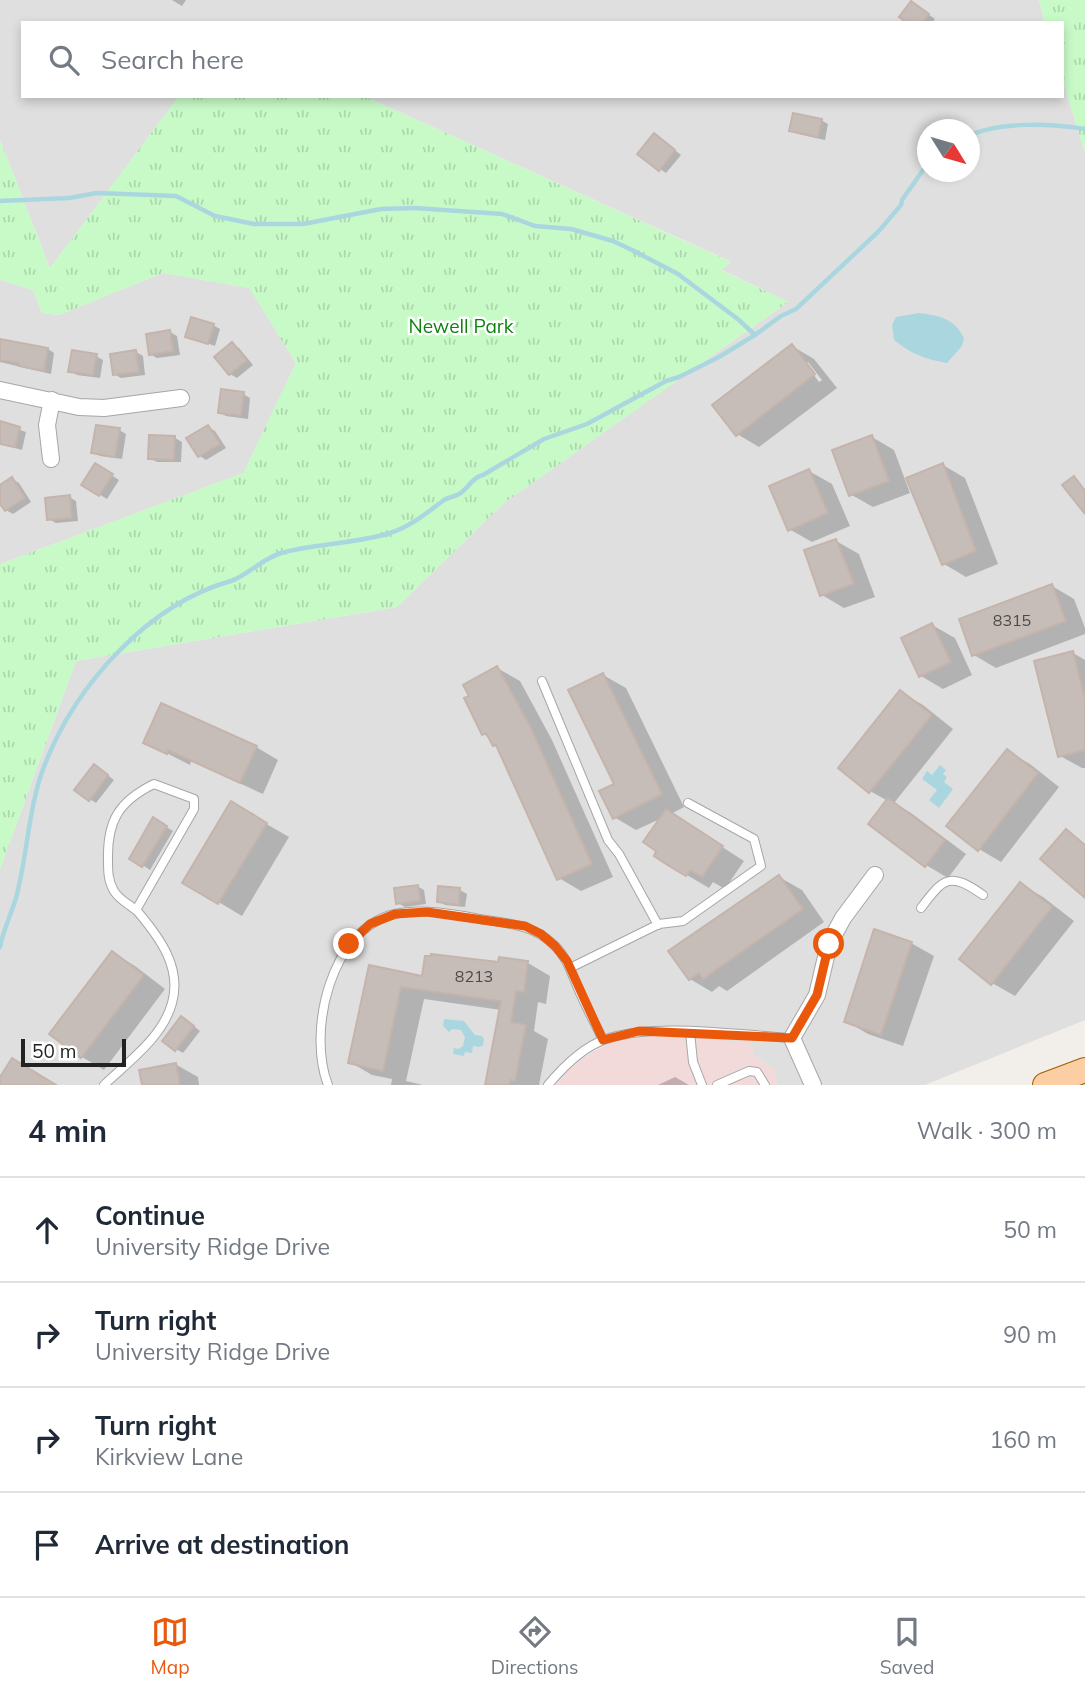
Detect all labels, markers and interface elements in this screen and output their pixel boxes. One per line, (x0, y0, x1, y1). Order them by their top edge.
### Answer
search box (21, 21, 1064, 98)
icon: search (45, 41, 83, 79)
text: Search here (101, 43, 244, 76)
north arrow (917, 119, 980, 182)
park label: Newell Park (408, 314, 514, 338)
house number: 8315 (993, 610, 1031, 630)
route end (333, 928, 364, 959)
route start (813, 928, 844, 959)
house number: 8213 (455, 966, 493, 986)
scale bar (21, 1036, 126, 1068)
text: 50 m (32, 1039, 76, 1063)
text: 4 min (28, 1112, 107, 1150)
text: Walk · 300 m (917, 1116, 1057, 1145)
text: Continue (95, 1199, 205, 1232)
icon: ahead (28, 1211, 66, 1249)
text: 50 m (1003, 1215, 1057, 1244)
text: University Ridge Drive (95, 1232, 330, 1261)
text: Turn right (95, 1304, 216, 1337)
icon: right (28, 1316, 66, 1354)
text: 90 m (1003, 1320, 1057, 1349)
text: University Ridge Drive (95, 1337, 330, 1366)
text: Turn right (95, 1409, 216, 1442)
icon: right (28, 1421, 66, 1459)
text: 160 m (989, 1425, 1057, 1454)
text: Kirkview Lane (95, 1442, 243, 1471)
icon: arrive (28, 1526, 66, 1564)
text: Arrive at destination (95, 1528, 350, 1561)
tab: Map (151, 1613, 190, 1679)
tab: Directions (491, 1613, 579, 1679)
tab: Saved (880, 1613, 934, 1679)

